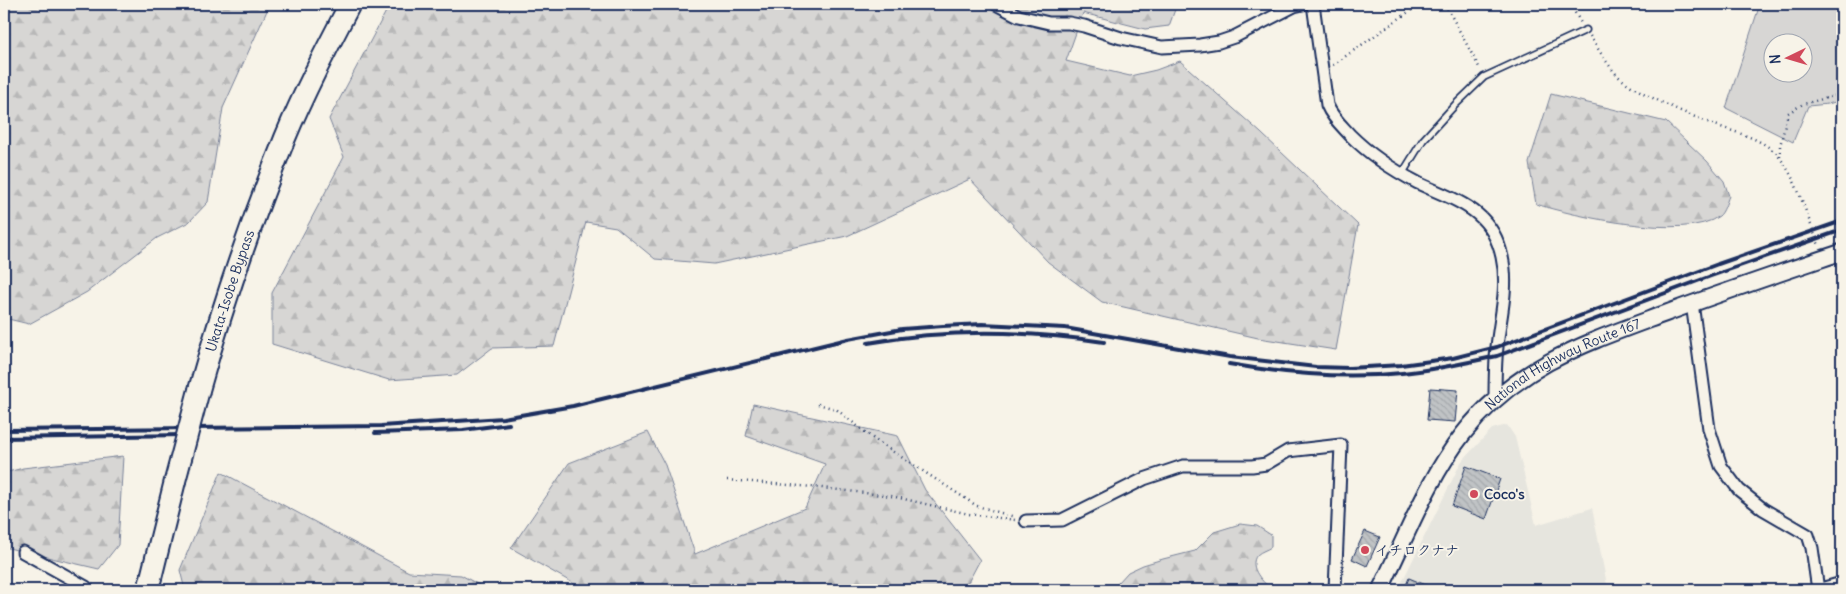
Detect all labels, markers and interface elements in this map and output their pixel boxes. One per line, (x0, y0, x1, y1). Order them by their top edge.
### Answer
north arrow (1764, 32, 1814, 82)
text: N (1766, 54, 1784, 65)
street label: Ukata-Isobe Bypass (202, 227, 258, 354)
street label: National Highway Route 167 (1481, 314, 1643, 414)
place label: Coco's (1484, 485, 1525, 503)
marker: Coco's (1468, 488, 1480, 500)
place label: イチロクナナ (1375, 541, 1459, 559)
marker: イチロクナナ (1359, 544, 1371, 556)

